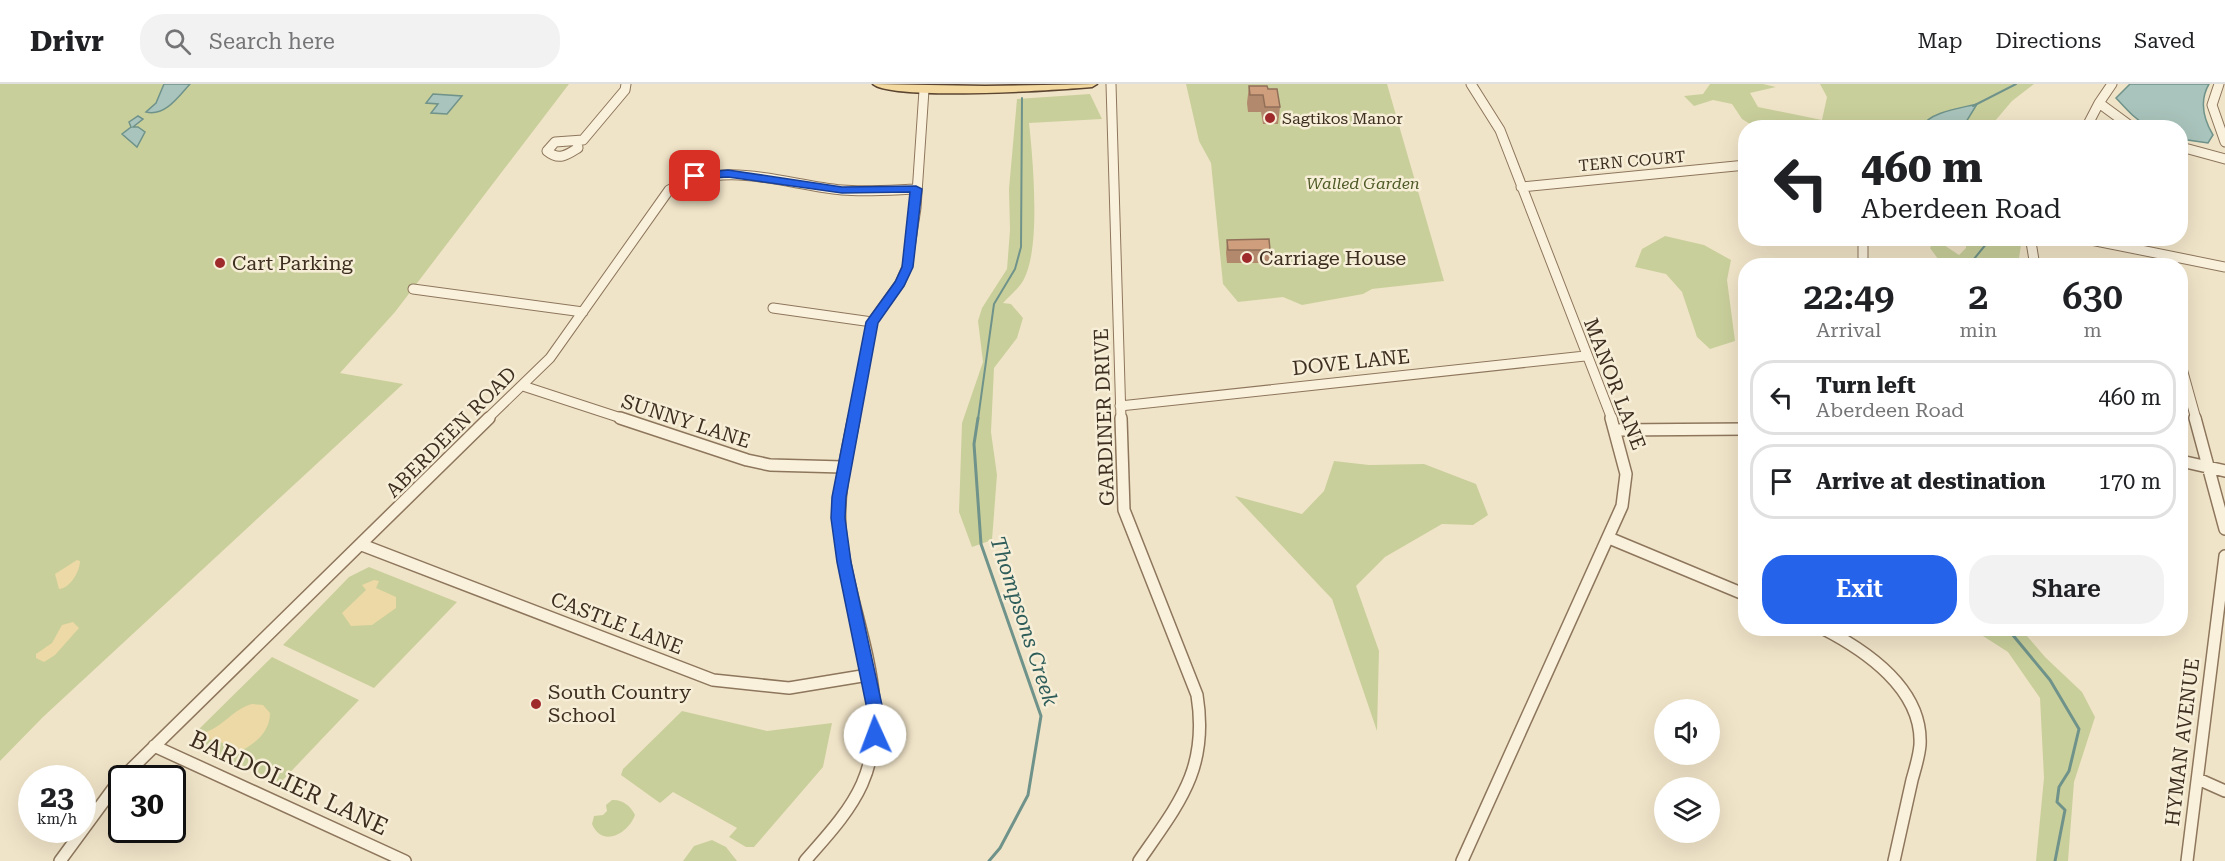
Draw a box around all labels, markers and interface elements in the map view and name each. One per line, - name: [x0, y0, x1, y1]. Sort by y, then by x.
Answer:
- search box: [140, 14, 560, 68]
- text: Drivr: [30, 25, 104, 58]
- icon: search: [161, 25, 194, 58]
- text: Search here: [209, 29, 335, 54]
- text: Map: [1918, 29, 1962, 53]
- text: Directions: [1995, 29, 2101, 53]
- text: Saved: [2134, 29, 2195, 53]
- place label: Sagtikos Manor: [1282, 109, 1403, 128]
- marker: Sagtikos Manor: [1263, 111, 1277, 125]
- text: 460 m: [1861, 143, 1983, 192]
- icon: left: [1762, 144, 1840, 222]
- street label: TERN COURT: [1578, 147, 1687, 175]
- pin: [669, 150, 720, 201]
- icon: arrive: [678, 159, 711, 192]
- park label: Walled Garden: [1306, 174, 1420, 193]
- text: Aberdeen Road: [1861, 193, 2061, 225]
- place label: Carriage House: [1259, 246, 1406, 270]
- place label: Cart Parking: [232, 251, 354, 275]
- marker: Carriage House: [1240, 251, 1254, 265]
- marker: Cart Parking: [213, 256, 227, 270]
- text: 22:49: [1803, 276, 1894, 318]
- text: 2: [1968, 276, 1988, 318]
- text: 630: [2062, 276, 2123, 318]
- street label: MANOR LANE: [1579, 315, 1651, 453]
- text: Arrival: [1816, 318, 1881, 342]
- text: min: [1960, 318, 1997, 342]
- text: m: [2083, 318, 2102, 342]
- street label: GARDINER DRIVE: [1089, 328, 1119, 506]
- street label: DOVE LANE: [1291, 344, 1411, 380]
- street label: ABERDEEN ROAD: [381, 362, 521, 502]
- text: Turn left: [1816, 373, 1916, 398]
- icon: left: [1765, 381, 1798, 414]
- text: 460 m: [2098, 385, 2161, 410]
- street label: SUNNY LANE: [618, 389, 754, 453]
- text: Aberdeen Road: [1816, 398, 1964, 422]
- icon: arrive: [1765, 465, 1798, 498]
- text: Arrive at destination: [1816, 469, 2045, 494]
- text: 170 m: [2098, 469, 2161, 494]
- water label: Thompsons Creek: [985, 533, 1063, 709]
- button: Exit: [1762, 555, 1957, 624]
- button: Share: [1969, 555, 2164, 624]
- street label: CASTLE LANE: [547, 587, 687, 659]
- street label: HYMAN AVENUE: [2160, 657, 2204, 827]
- place label: South Country School: [548, 680, 691, 727]
- marker: South Country School: [529, 697, 543, 711]
- map controls: [1654, 699, 1720, 843]
- button: sound: [1654, 699, 1720, 765]
- position arrow: [843, 703, 907, 767]
- street label: BARDOLIER LANE: [186, 725, 392, 841]
- speed limit sign: 30: [108, 765, 186, 843]
- button: layers: [1654, 777, 1720, 843]
- text: 23: [40, 779, 74, 814]
- text: km/h: [37, 810, 77, 828]

